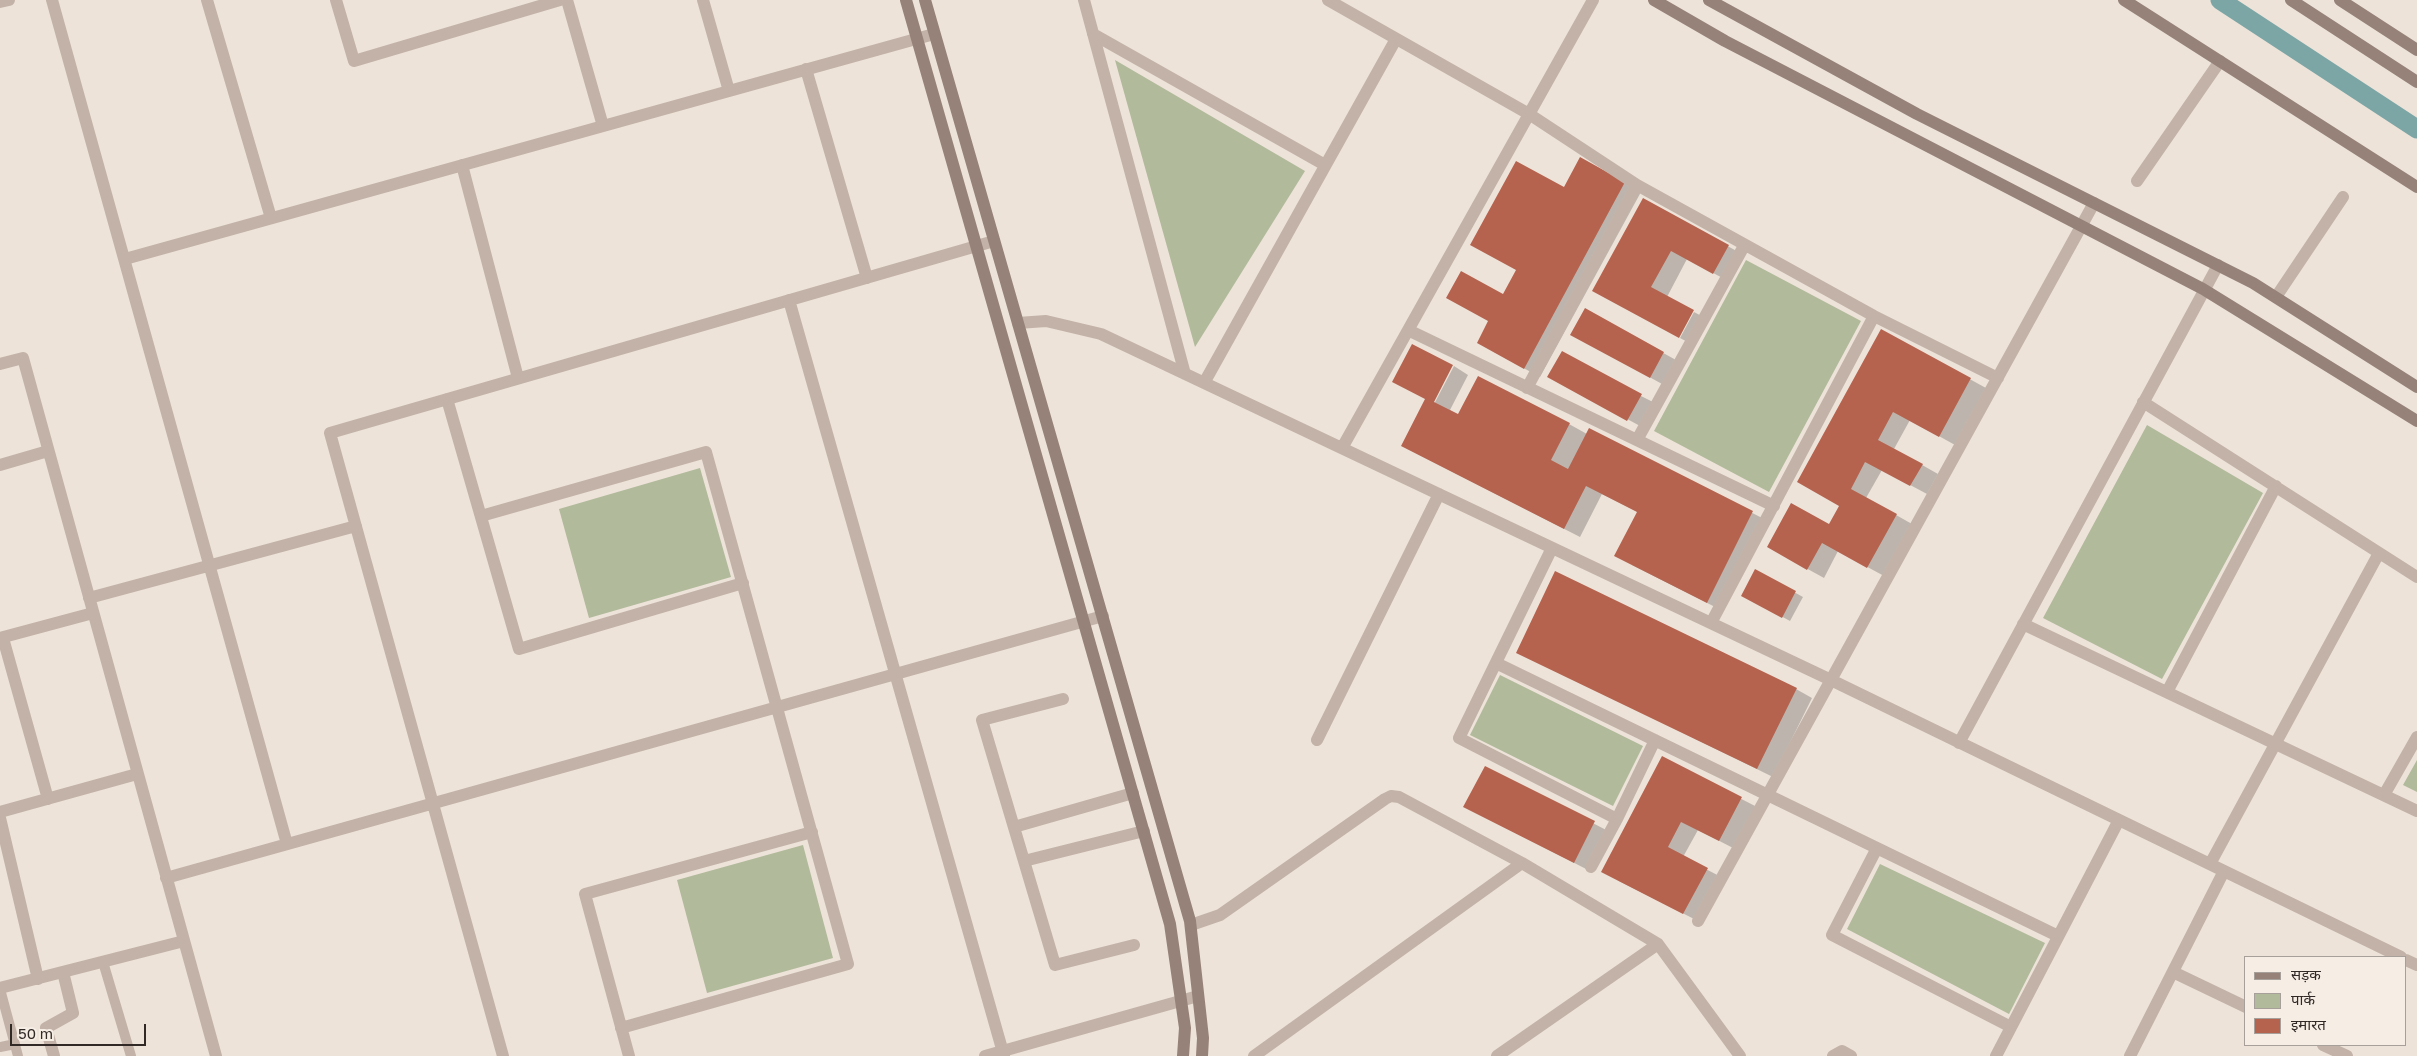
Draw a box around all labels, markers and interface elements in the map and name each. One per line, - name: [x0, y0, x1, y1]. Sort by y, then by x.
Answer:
- legend: [2244, 956, 2407, 1046]
- text: सड़क: [2291, 965, 2321, 983]
- text: पार्क: [2291, 990, 2315, 1008]
- scale bar: [12, 1014, 149, 1046]
- text: इमारत: [2291, 1015, 2326, 1033]
- text: 50 m: [18, 1024, 53, 1042]

